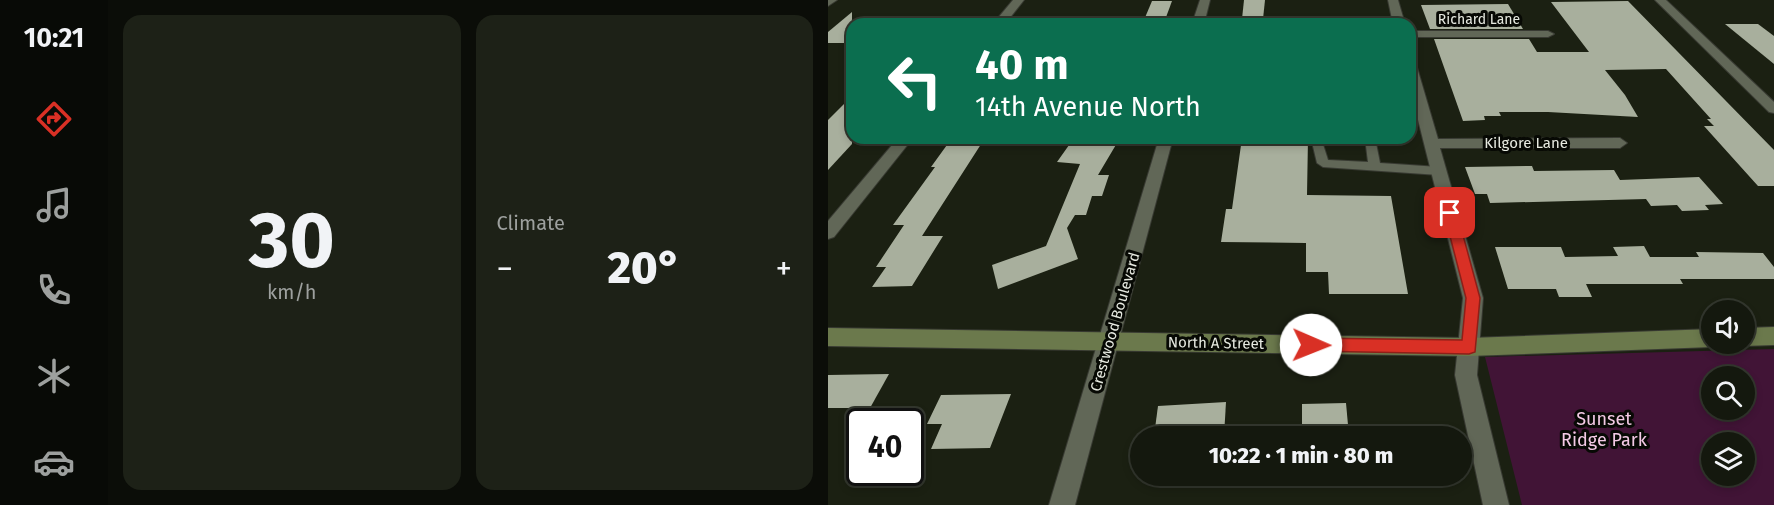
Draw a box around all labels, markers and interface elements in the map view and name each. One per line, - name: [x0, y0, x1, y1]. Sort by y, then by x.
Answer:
- street label: Richard Lane: [1438, 11, 1520, 28]
- text: 10:21: [24, 22, 84, 54]
- text: 40 m: [975, 40, 1069, 90]
- icon: left: [876, 42, 954, 120]
- text: 14th Avenue North: [975, 91, 1201, 123]
- icon: directions: [33, 98, 75, 140]
- street label: Kilgore Lane: [1484, 134, 1568, 152]
- icon: music: [33, 184, 75, 226]
- pin: [1424, 187, 1475, 238]
- text: 30: [249, 194, 335, 288]
- icon: arrive: [1433, 196, 1466, 229]
- text: Climate: [497, 211, 565, 235]
- text: 20°: [607, 241, 681, 295]
- text: −: [497, 249, 513, 289]
- text: +: [776, 249, 792, 289]
- street label: Crestwood Boulevard: [1087, 250, 1143, 394]
- icon: phone: [33, 269, 75, 311]
- text: km/h: [267, 280, 317, 304]
- map controls: [1701, 300, 1755, 486]
- button: sound: [1701, 300, 1755, 354]
- position arrow: [1279, 313, 1343, 377]
- street label: North A Street: [1168, 333, 1265, 353]
- icon: climate: [33, 355, 75, 397]
- button: search: [1701, 366, 1755, 420]
- speed limit sign: 40: [846, 408, 924, 486]
- park label: Sunset Ridge Park: [1561, 408, 1648, 451]
- button: layers: [1701, 432, 1755, 486]
- icon: car: [33, 441, 75, 483]
- text: 10:22 · 1 min · 80 m: [1209, 442, 1393, 469]

